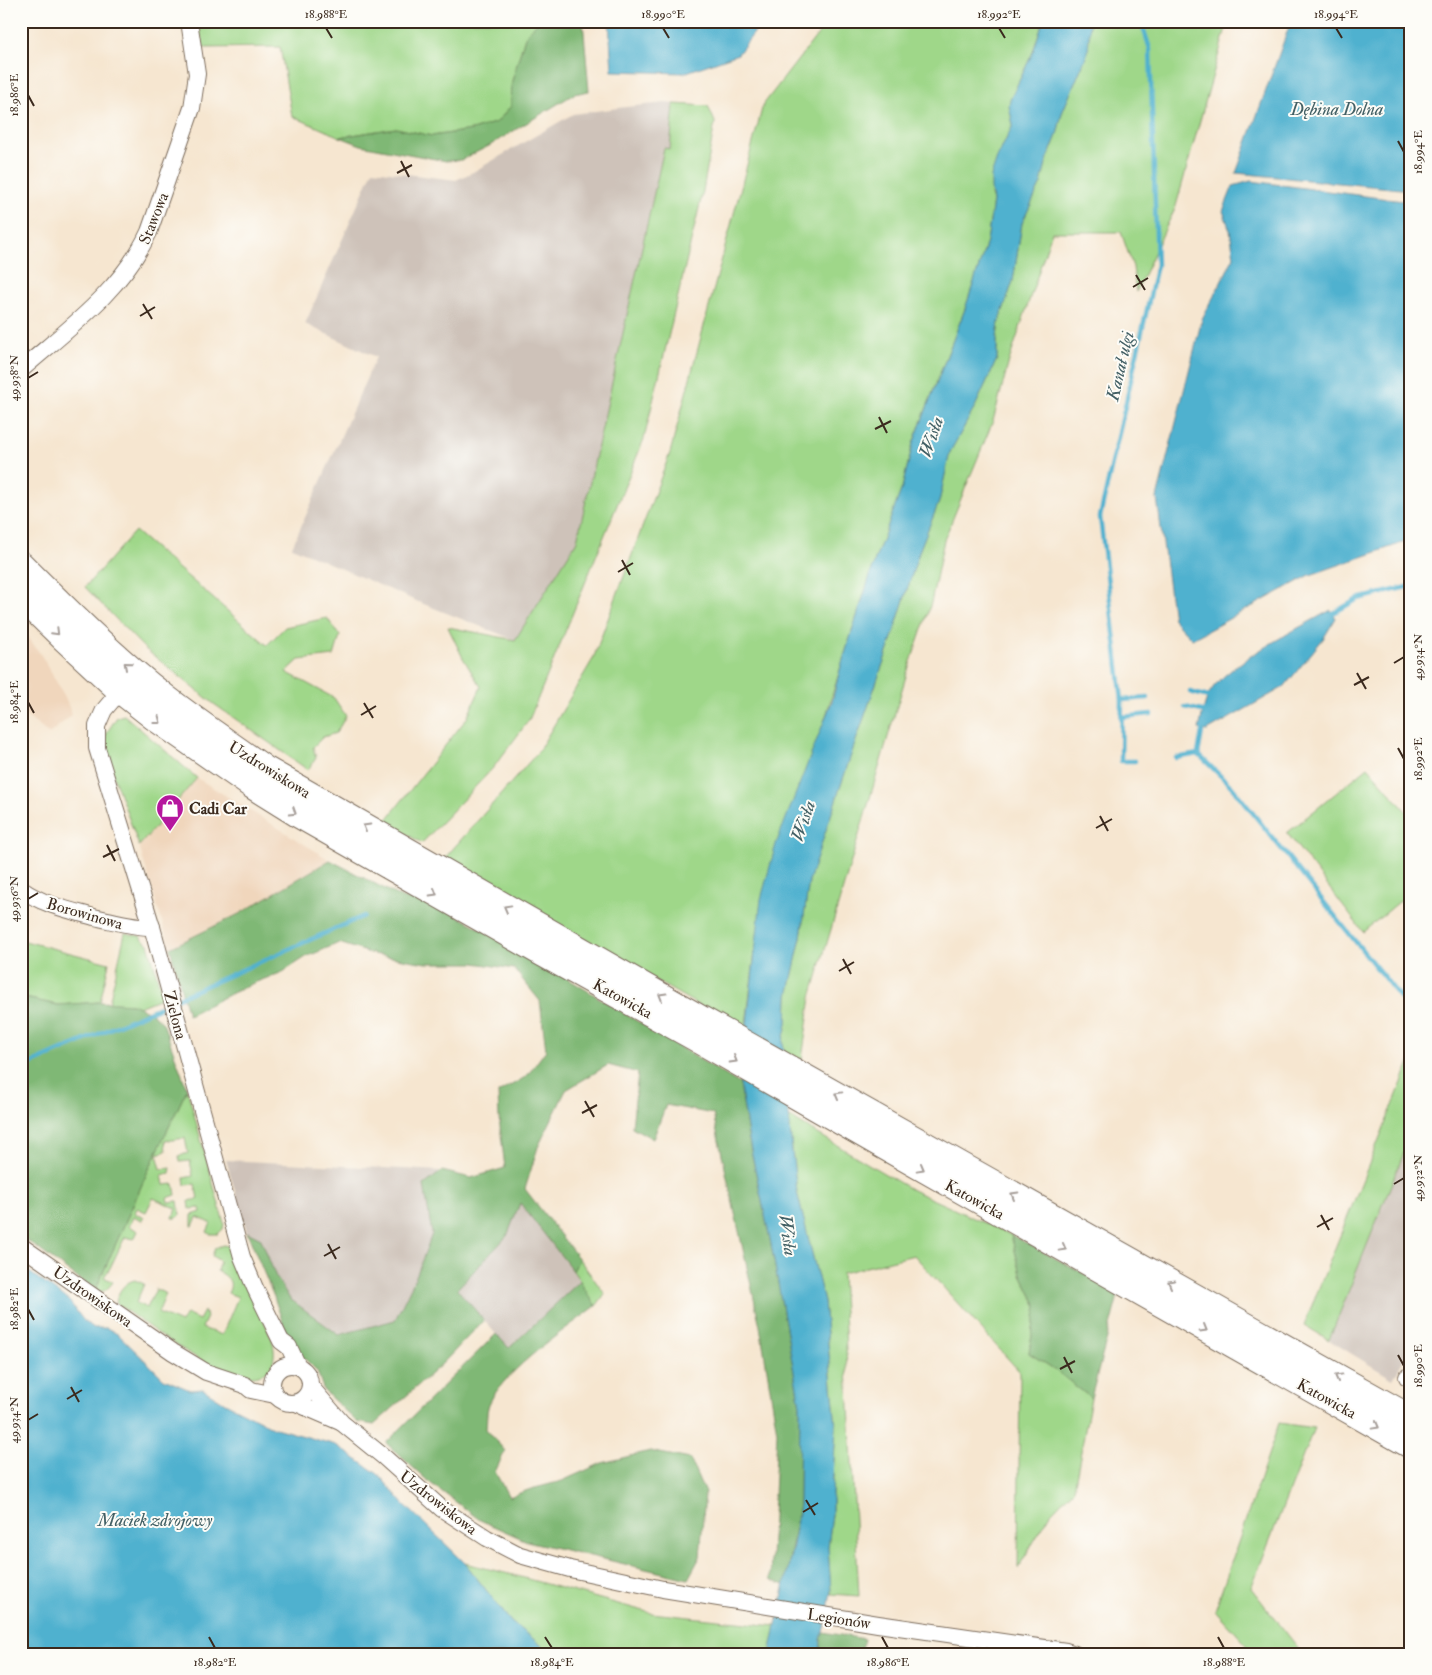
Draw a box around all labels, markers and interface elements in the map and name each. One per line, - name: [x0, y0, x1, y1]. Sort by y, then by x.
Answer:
- text: 18.988°E: [305, 7, 348, 22]
- text: 18.990°E: [641, 7, 685, 22]
- text: 18.992°E: [977, 7, 1021, 22]
- text: 18.994°E: [1314, 7, 1358, 22]
- text: 18.986°E: [7, 73, 22, 116]
- water label: Dębina Dolna: [1290, 98, 1383, 121]
- text: 18.994°E: [1411, 130, 1426, 174]
- street label: Stawowa: [134, 189, 174, 247]
- water label: Kanał ulgi: [1101, 329, 1140, 404]
- text: 49.938°N: [7, 355, 22, 401]
- water label: Wisła: [914, 414, 949, 461]
- one-way arrow: [50, 626, 59, 635]
- text: 49.934°N: [1411, 633, 1426, 681]
- one-way arrow: [124, 662, 133, 671]
- text: 18.984°E: [7, 680, 22, 724]
- one-way arrow: [152, 715, 162, 724]
- street label: Uzdrowiskowa: [225, 737, 315, 803]
- text: 18.992°E: [1411, 737, 1426, 781]
- shop icon: Cadi Car: [155, 793, 185, 832]
- water label: Wisła: [786, 798, 821, 845]
- place label: Cadi Car: [189, 799, 248, 819]
- one-way arrow: [287, 805, 296, 815]
- one-way arrow: [362, 824, 371, 834]
- text: 49.936°N: [7, 875, 22, 922]
- one-way arrow: [428, 886, 437, 896]
- street label: Borowinowa: [44, 894, 125, 934]
- one-way arrow: [503, 904, 512, 914]
- street label: Katowicka: [589, 974, 656, 1024]
- street label: Zielona: [159, 989, 191, 1042]
- one-way arrow: [658, 992, 667, 1002]
- one-way arrow: [728, 1054, 737, 1064]
- one-way arrow: [834, 1092, 843, 1102]
- text: 49.932°N: [1411, 1154, 1426, 1201]
- one-way arrow: [916, 1162, 925, 1172]
- street label: Katowicka: [941, 1175, 1008, 1225]
- one-way arrow: [1011, 1191, 1020, 1201]
- water label: Wisła: [773, 1213, 802, 1257]
- one-way arrow: [1057, 1242, 1066, 1252]
- street label: Uzdrowiskowa: [49, 1262, 137, 1332]
- one-way arrow: [1167, 1280, 1176, 1290]
- text: 18.982°E: [7, 1287, 22, 1330]
- one-way arrow: [1198, 1322, 1207, 1332]
- text: 18.990°E: [1411, 1344, 1426, 1388]
- one-way arrow: [1334, 1373, 1343, 1383]
- street label: Katowicka: [1293, 1374, 1360, 1424]
- text: 49.934°N: [7, 1396, 22, 1444]
- one-way arrow: [1370, 1420, 1379, 1430]
- street label: Uzdrowiskowa: [396, 1466, 482, 1540]
- water label: Maciek zdrojowy: [97, 1509, 213, 1532]
- street label: Legionów: [806, 1604, 873, 1634]
- text: 18.982°E: [194, 1655, 237, 1670]
- text: 18.984°E: [530, 1655, 574, 1670]
- text: 18.986°E: [867, 1655, 910, 1670]
- text: 18.988°E: [1203, 1655, 1246, 1670]

